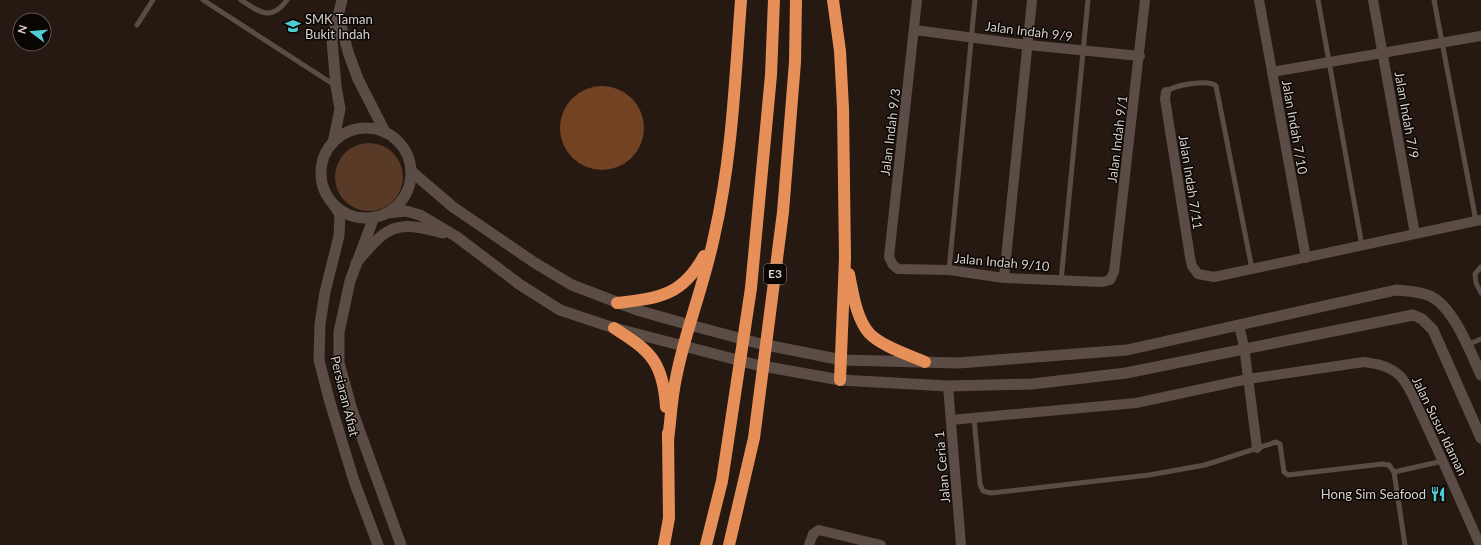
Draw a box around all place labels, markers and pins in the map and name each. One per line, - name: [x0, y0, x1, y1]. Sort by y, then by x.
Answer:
- place label: SMK Taman Bukit Indah: [305, 11, 373, 42]
- school or university icon: SMK Taman Bukit Indah: [284, 17, 302, 35]
- restaurant icon: Hong Sim Seafood: [1429, 485, 1447, 503]
- place label: Hong Sim Seafood: [1321, 486, 1426, 502]

